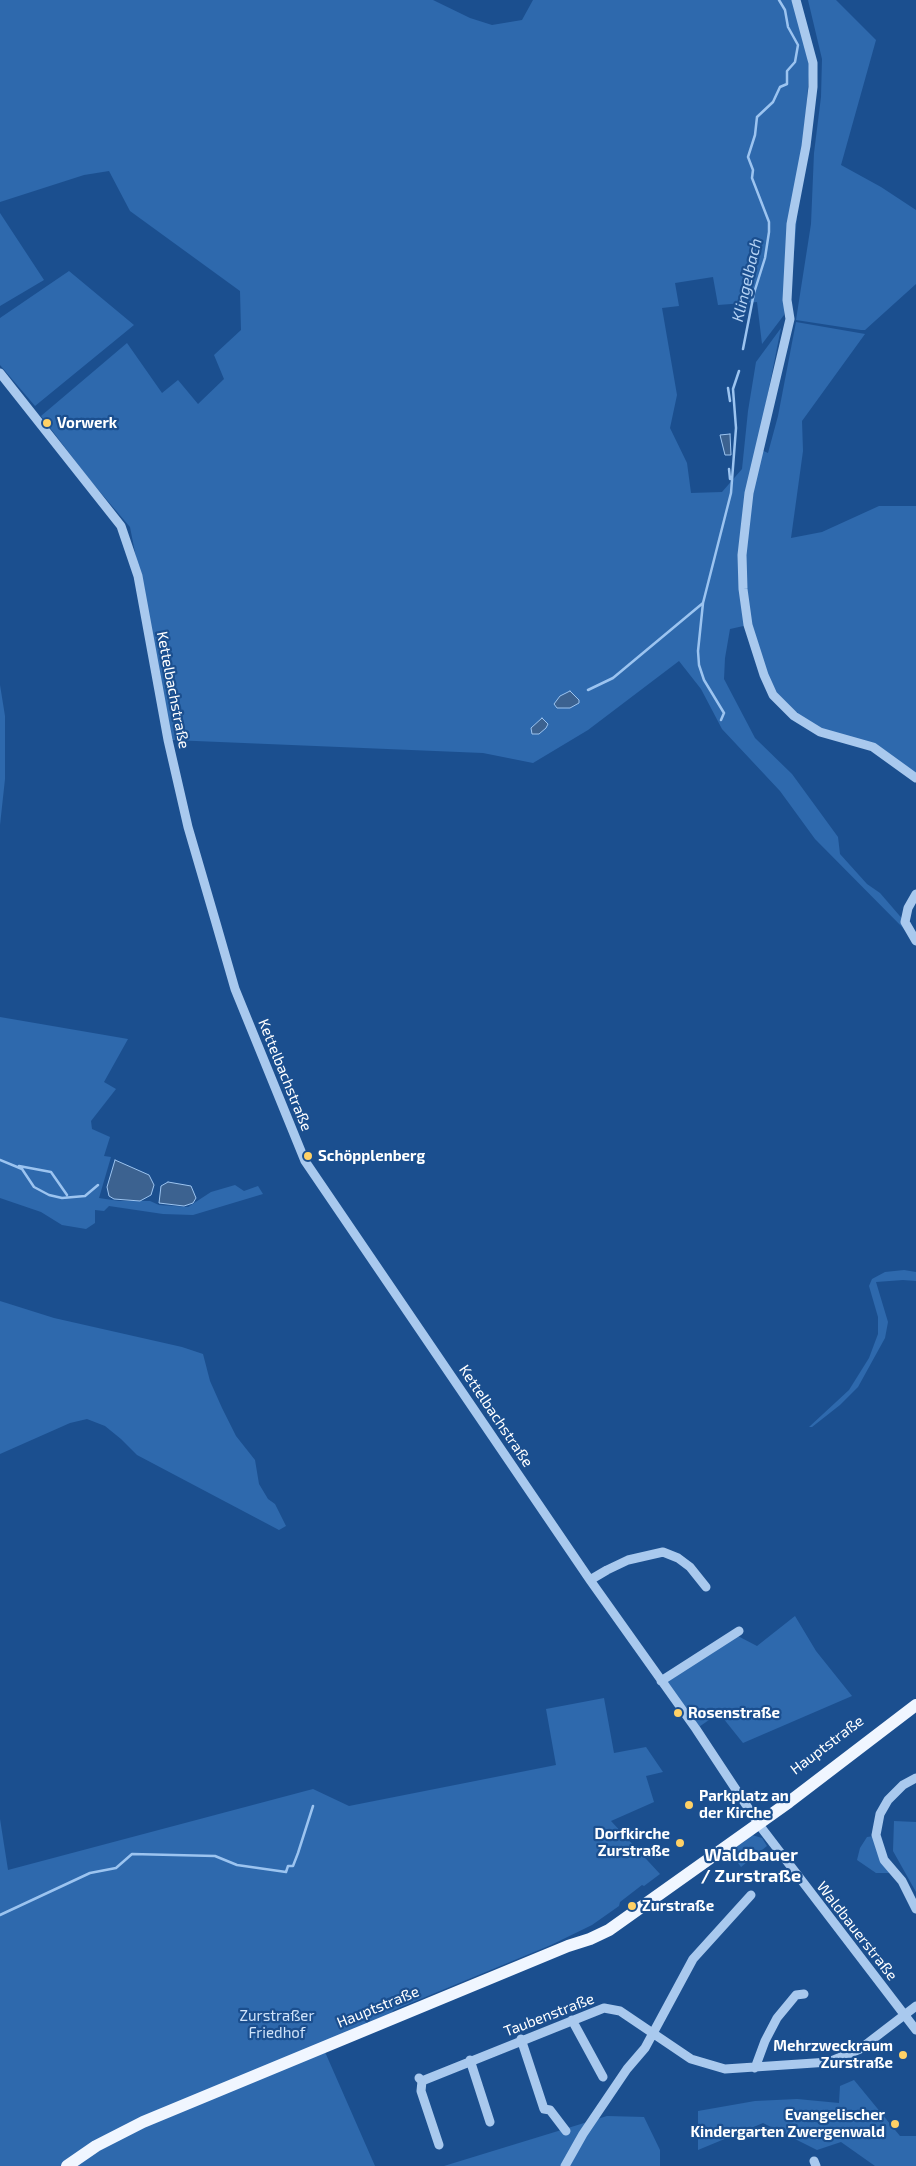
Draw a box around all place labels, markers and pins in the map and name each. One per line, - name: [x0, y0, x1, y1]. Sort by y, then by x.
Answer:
- place label: Vorwerk: [57, 414, 117, 432]
- marker: Vorwerk: [41, 417, 53, 429]
- place label: Schöpplenberg: [318, 1147, 425, 1165]
- marker: Schöpplenberg: [302, 1150, 314, 1162]
- place label: Rosenstraße: [688, 1704, 780, 1722]
- marker: Rosenstraße: [672, 1707, 684, 1719]
- place label: Parkplatz an der Kirche: [699, 1787, 789, 1822]
- marker: Parkplatz an der Kirche: [683, 1799, 695, 1811]
- place label: Dorfkirche Zurstraße: [595, 1825, 670, 1860]
- marker: Dorfkirche Zurstraße: [674, 1837, 686, 1849]
- place label: Zurstraße: [642, 1897, 714, 1915]
- marker: Zurstraße: [626, 1900, 638, 1912]
- place label: Mehrzweckraum Zurstraße: [773, 2037, 893, 2072]
- marker: Mehrzweckraum Zurstraße: [897, 2049, 909, 2061]
- place label: Evangelischer Kindergarten Zwergenwald: [691, 2106, 885, 2141]
- marker: Evangelischer Kindergarten Zwergenwald: [889, 2118, 901, 2130]

